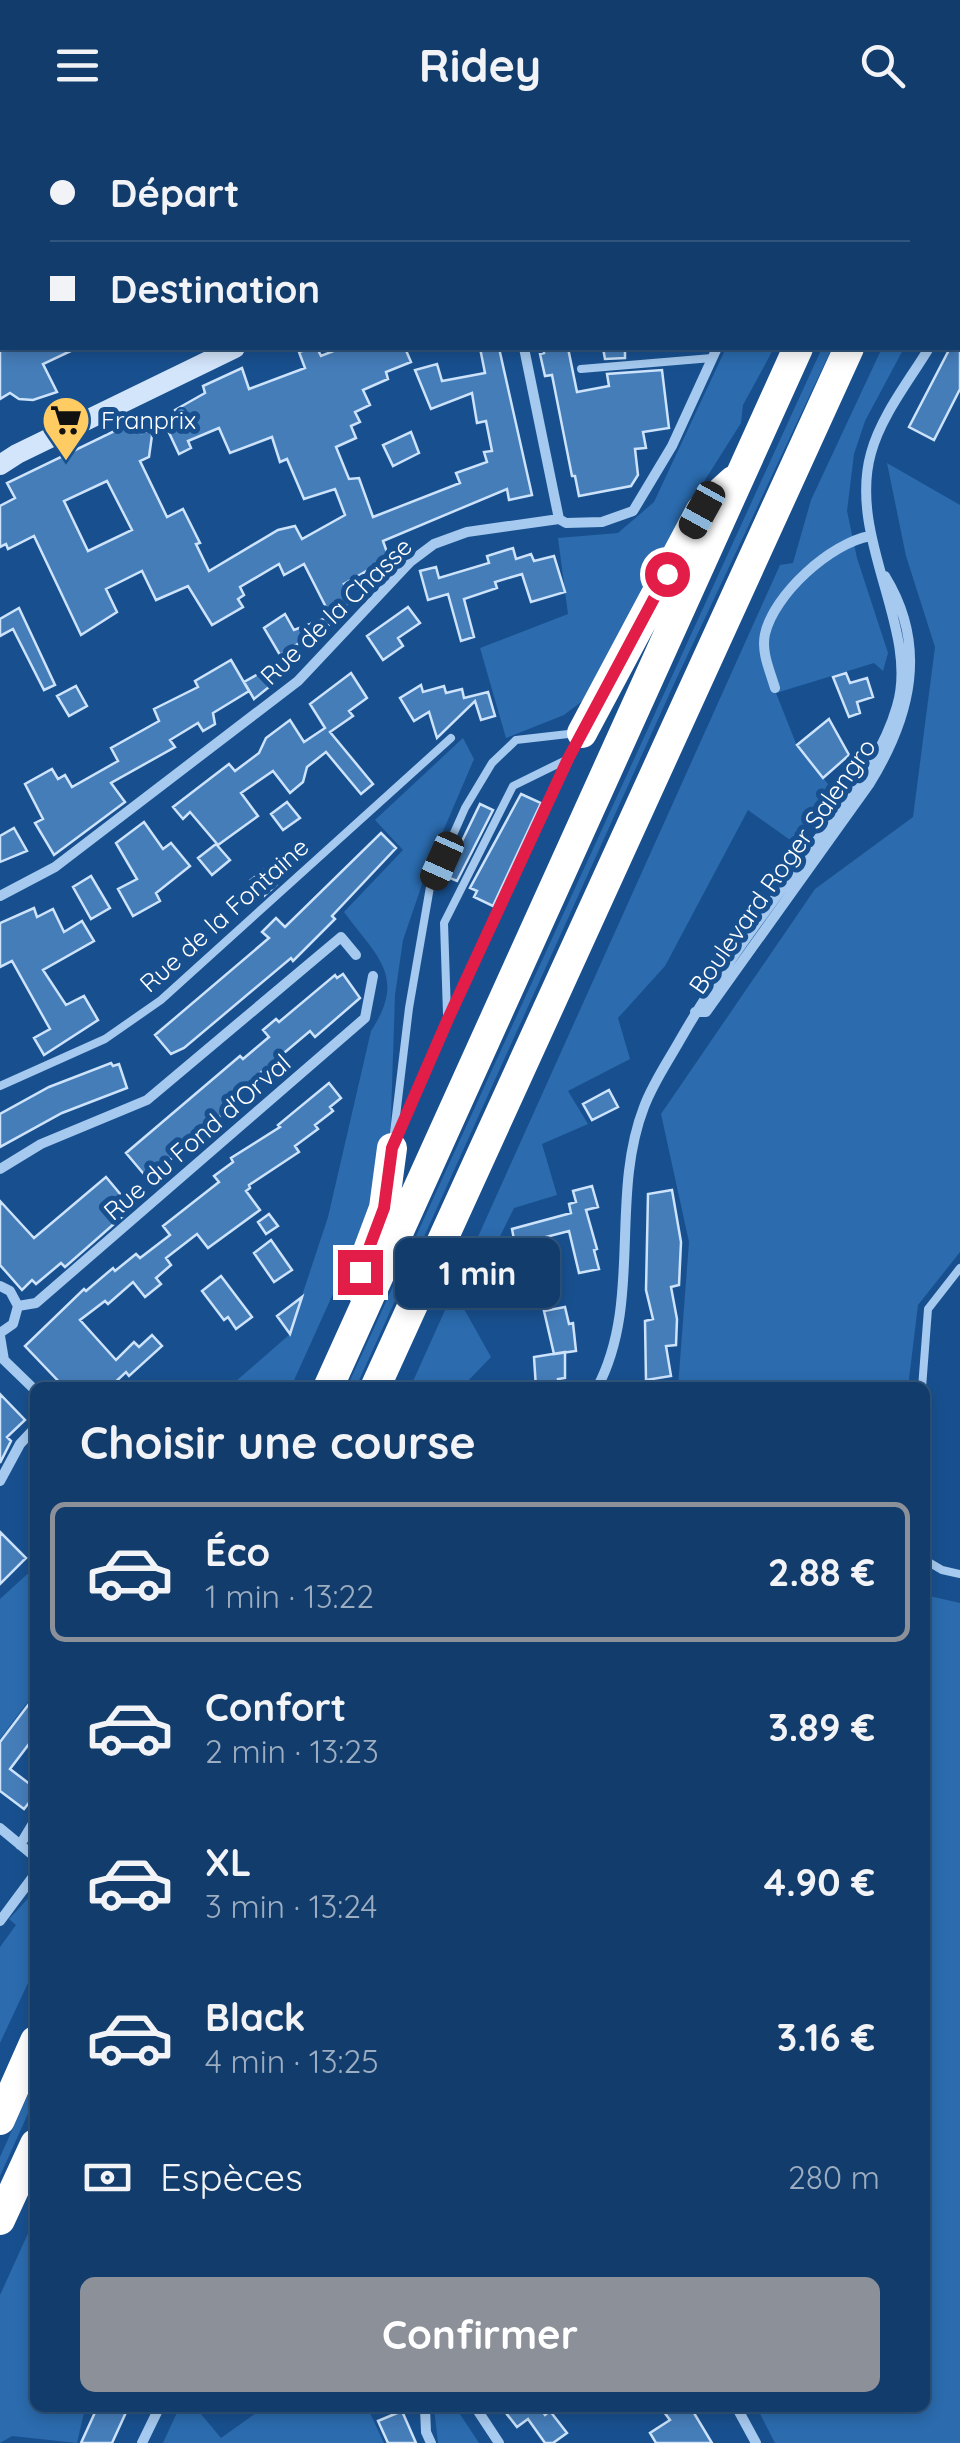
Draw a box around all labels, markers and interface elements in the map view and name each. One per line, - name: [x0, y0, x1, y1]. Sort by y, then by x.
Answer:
- text: Ridey: [419, 37, 541, 93]
- icon: menu: [50, 38, 105, 93]
- icon: search: [855, 38, 910, 93]
- text: Départ: [110, 169, 240, 217]
- text: Destination: [110, 265, 320, 313]
- supermarket icon: Franprix: [40, 394, 92, 462]
- place label: Franprix: [101, 404, 196, 435]
- car: [674, 476, 730, 544]
- street label: Rue de la Chasse: [253, 530, 418, 691]
- route start: [645, 552, 690, 597]
- street label: Boulevard Roger Salengro: [681, 732, 882, 999]
- car: [416, 827, 468, 895]
- street label: Rue de la Fontaine: [133, 831, 314, 999]
- street label: Rue du Fond d'Orval: [97, 1047, 297, 1226]
- callout: 1 min: [395, 1237, 560, 1307]
- route end: [338, 1250, 383, 1295]
- text: 1 min: [439, 1253, 516, 1293]
- text: Choisir une course: [80, 1414, 476, 1470]
- icon: car: [85, 1527, 175, 1617]
- text: Éco: [205, 1528, 270, 1576]
- text: 2.88 €: [768, 1548, 875, 1596]
- text: 1 min · 13:22: [205, 1576, 374, 1616]
- icon: car: [85, 1682, 175, 1772]
- text: Confort: [205, 1683, 346, 1731]
- text: 3.89 €: [768, 1703, 875, 1751]
- text: 2 min · 13:23: [205, 1731, 379, 1771]
- icon: car: [85, 1837, 175, 1927]
- text: XL: [205, 1838, 251, 1886]
- text: 4.90 €: [764, 1858, 875, 1906]
- text: 3 min · 13:24: [205, 1886, 377, 1926]
- icon: car: [85, 1992, 175, 2082]
- text: Black: [205, 1993, 305, 2041]
- text: 3.16 €: [777, 2013, 875, 2061]
- text: 4 min · 13:25: [205, 2041, 379, 2081]
- icon: cash: [80, 2150, 135, 2205]
- text: Espèces: [160, 2153, 303, 2201]
- text: 280 m: [788, 2157, 880, 2197]
- button: Confirmer: [80, 2277, 880, 2392]

